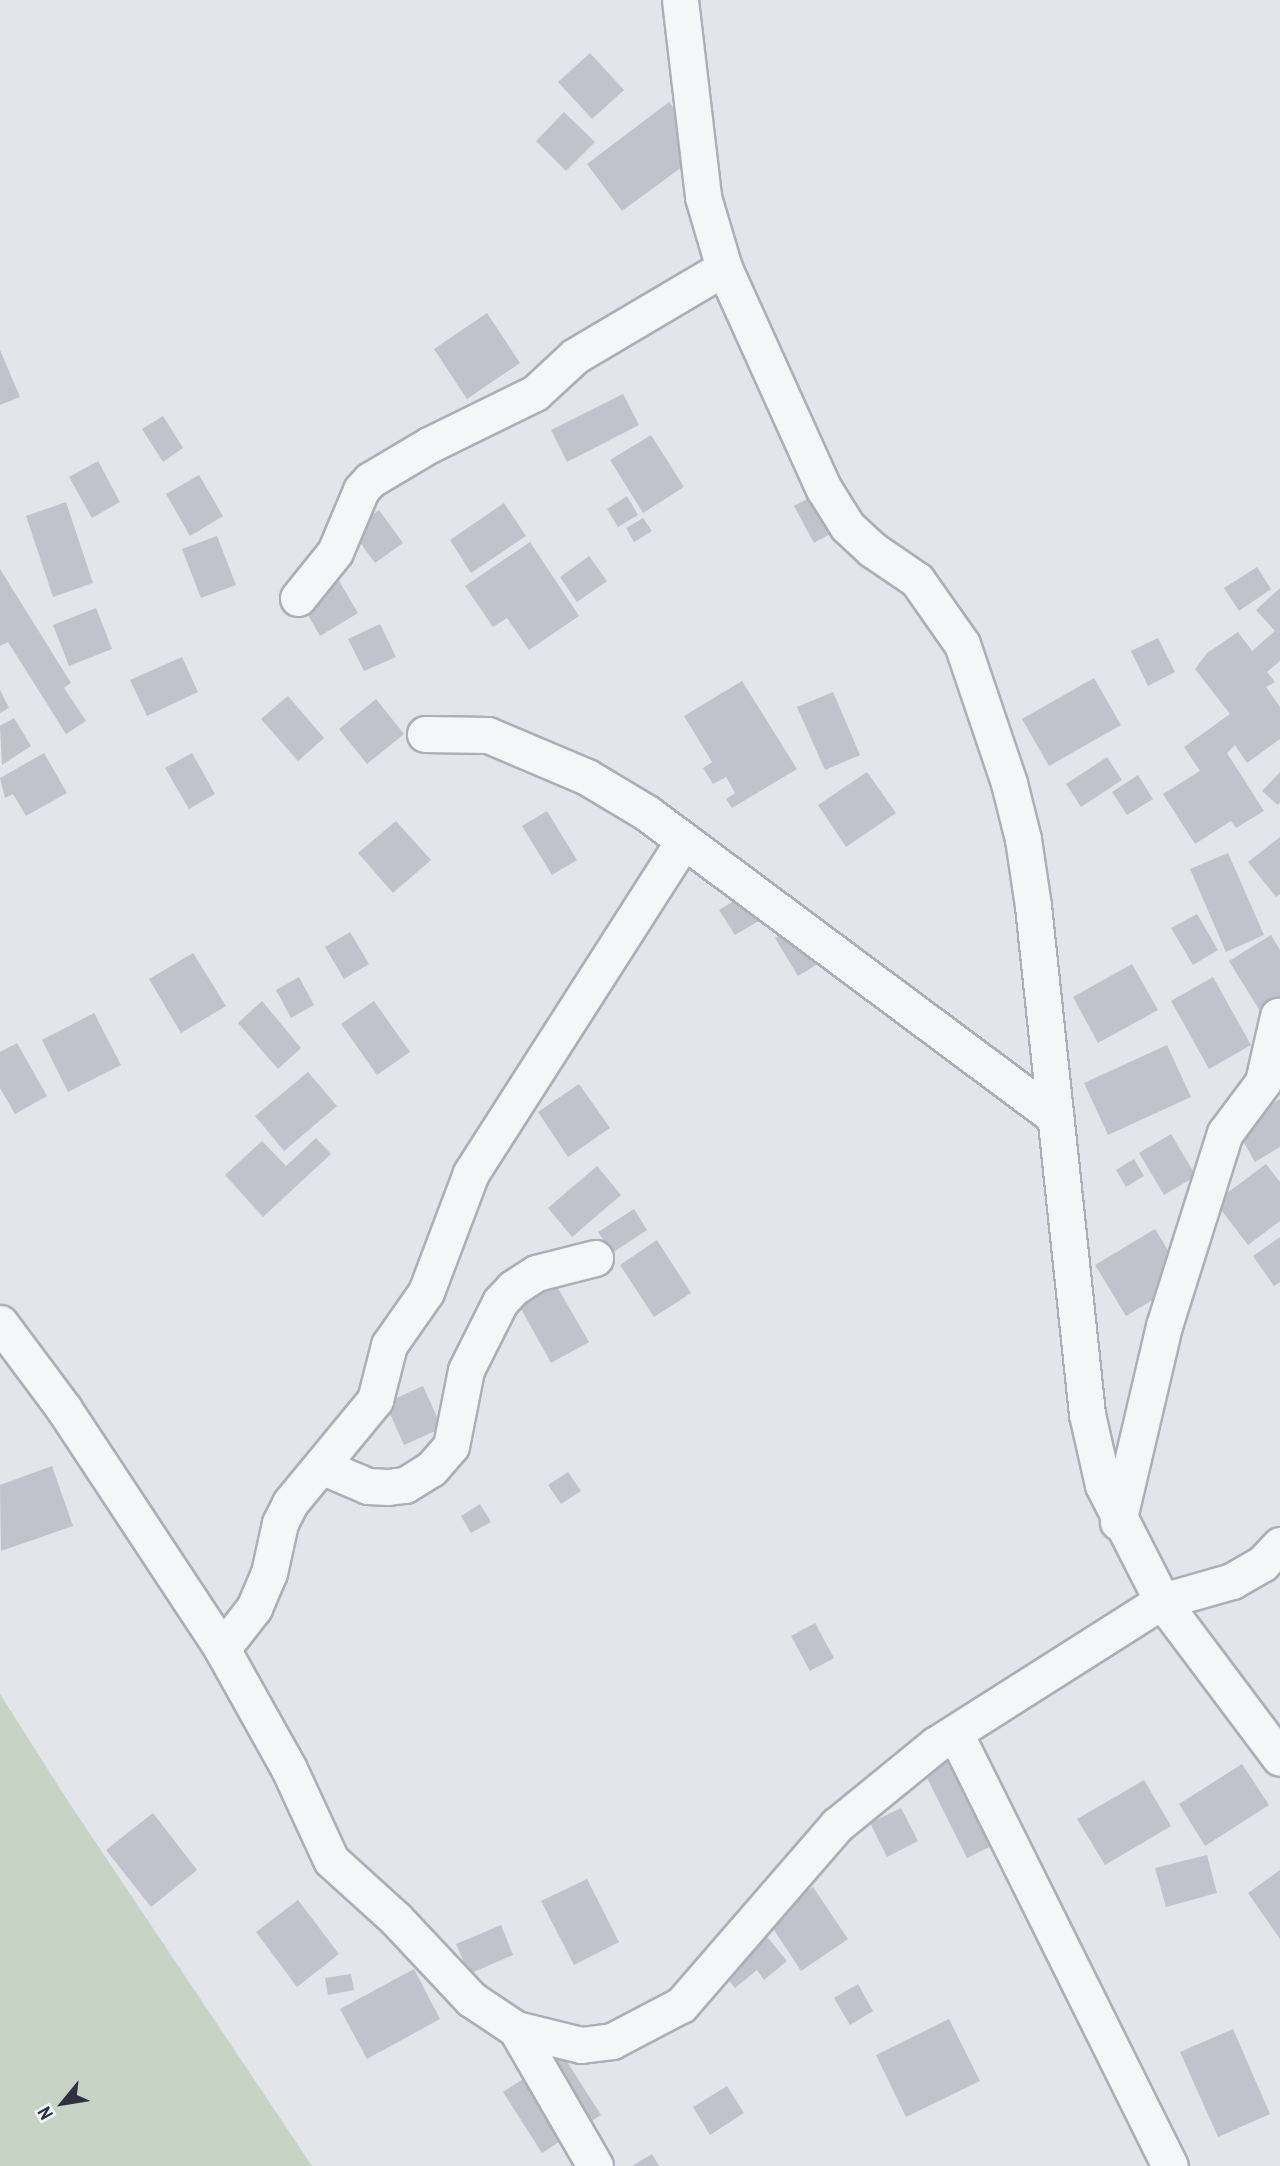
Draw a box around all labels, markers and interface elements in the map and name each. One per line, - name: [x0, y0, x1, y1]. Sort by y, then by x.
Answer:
- north arrow: [28, 2068, 98, 2138]
- text: N: [31, 2102, 59, 2125]

